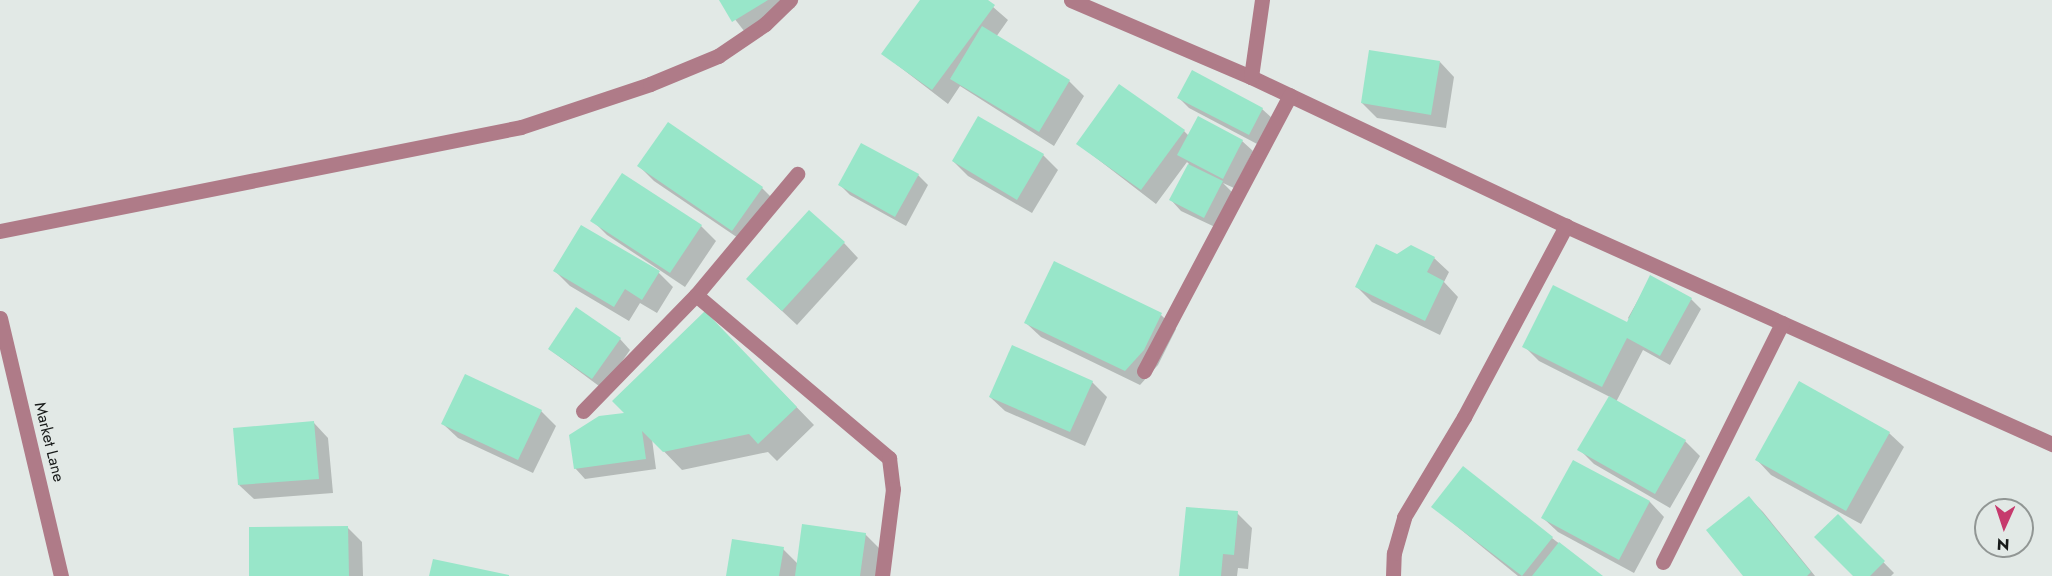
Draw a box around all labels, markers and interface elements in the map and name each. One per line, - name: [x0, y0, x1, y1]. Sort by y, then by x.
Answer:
- street label: Market Lane: [30, 400, 68, 484]
- north arrow: [1974, 498, 2034, 558]
- text: N: [1996, 533, 2010, 556]

